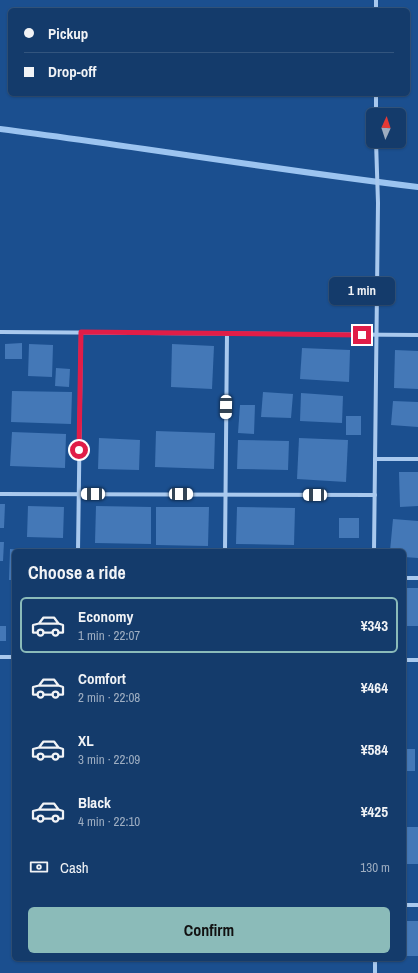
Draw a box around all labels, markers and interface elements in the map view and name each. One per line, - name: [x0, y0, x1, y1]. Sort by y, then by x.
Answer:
- text: Pickup: [48, 23, 88, 44]
- text: Drop-off: [48, 61, 97, 82]
- north arrow: [366, 108, 406, 148]
- map controls: [366, 108, 406, 148]
- callout: 1 min: [329, 277, 395, 305]
- text: 1 min: [348, 282, 376, 299]
- route end: [353, 326, 371, 344]
- car: [220, 395, 232, 419]
- route start: [70, 441, 88, 459]
- car: [81, 488, 105, 500]
- car: [169, 488, 193, 500]
- car: [303, 489, 327, 501]
- text: Choose a ride: [28, 560, 126, 585]
- text: Economy: [78, 606, 133, 627]
- icon: car: [30, 607, 66, 643]
- text: ¥343: [361, 615, 388, 636]
- text: 1 min · 22:07: [78, 627, 140, 644]
- text: Comfort: [78, 668, 126, 689]
- icon: car: [30, 669, 66, 705]
- text: ¥464: [361, 677, 388, 698]
- text: 2 min · 22:08: [78, 689, 140, 706]
- text: XL: [78, 730, 94, 751]
- icon: car: [30, 731, 66, 767]
- text: ¥584: [361, 739, 388, 760]
- text: 3 min · 22:09: [78, 751, 140, 768]
- text: Black: [78, 792, 111, 813]
- icon: car: [30, 793, 66, 829]
- text: ¥425: [361, 801, 388, 822]
- text: 4 min · 22:10: [78, 813, 140, 830]
- icon: cash: [28, 856, 50, 878]
- text: Cash: [60, 857, 89, 878]
- text: 130 m: [360, 859, 390, 876]
- button: Confirm: [28, 907, 390, 953]

